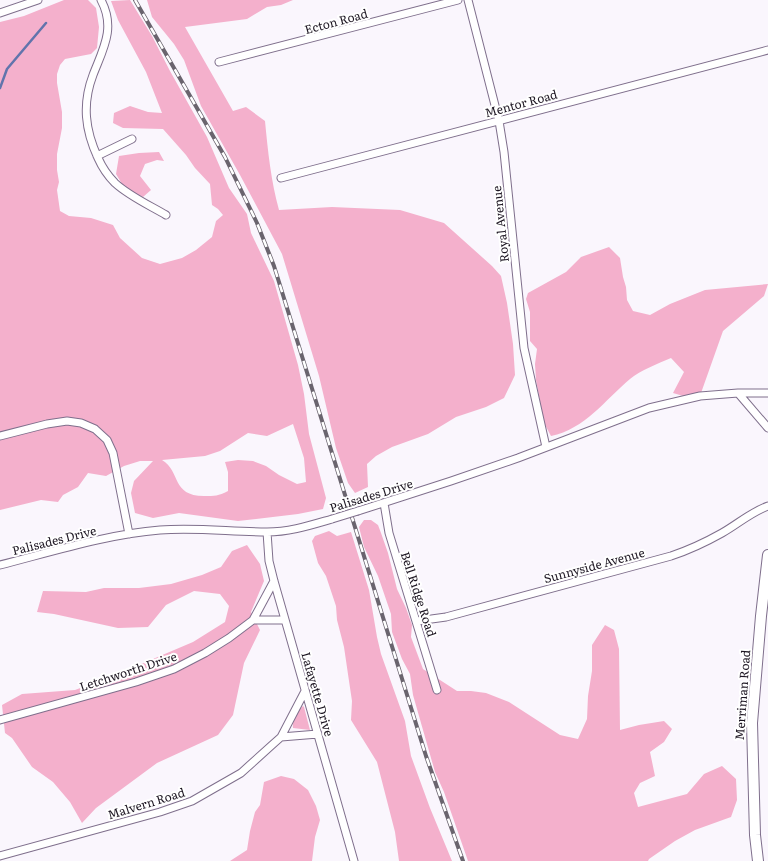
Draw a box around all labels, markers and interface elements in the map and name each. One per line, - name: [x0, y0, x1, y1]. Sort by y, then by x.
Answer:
- street label: Ecton Road: [302, 4, 370, 38]
- street label: Mentor Road: [483, 85, 560, 121]
- street label: Royal Avenue: [487, 185, 513, 263]
- street label: Palisades Drive: [327, 474, 415, 516]
- street label: Palisades Drive: [10, 521, 98, 559]
- street label: Sunnyside Avenue: [542, 543, 646, 587]
- street label: Bell Ridge Road: [397, 549, 441, 640]
- street label: Letchworth Drive: [77, 647, 179, 695]
- street label: Merriman Road: [730, 648, 754, 741]
- street label: Lafayette Drive: [297, 650, 339, 738]
- street label: Malvern Road: [105, 783, 187, 823]

